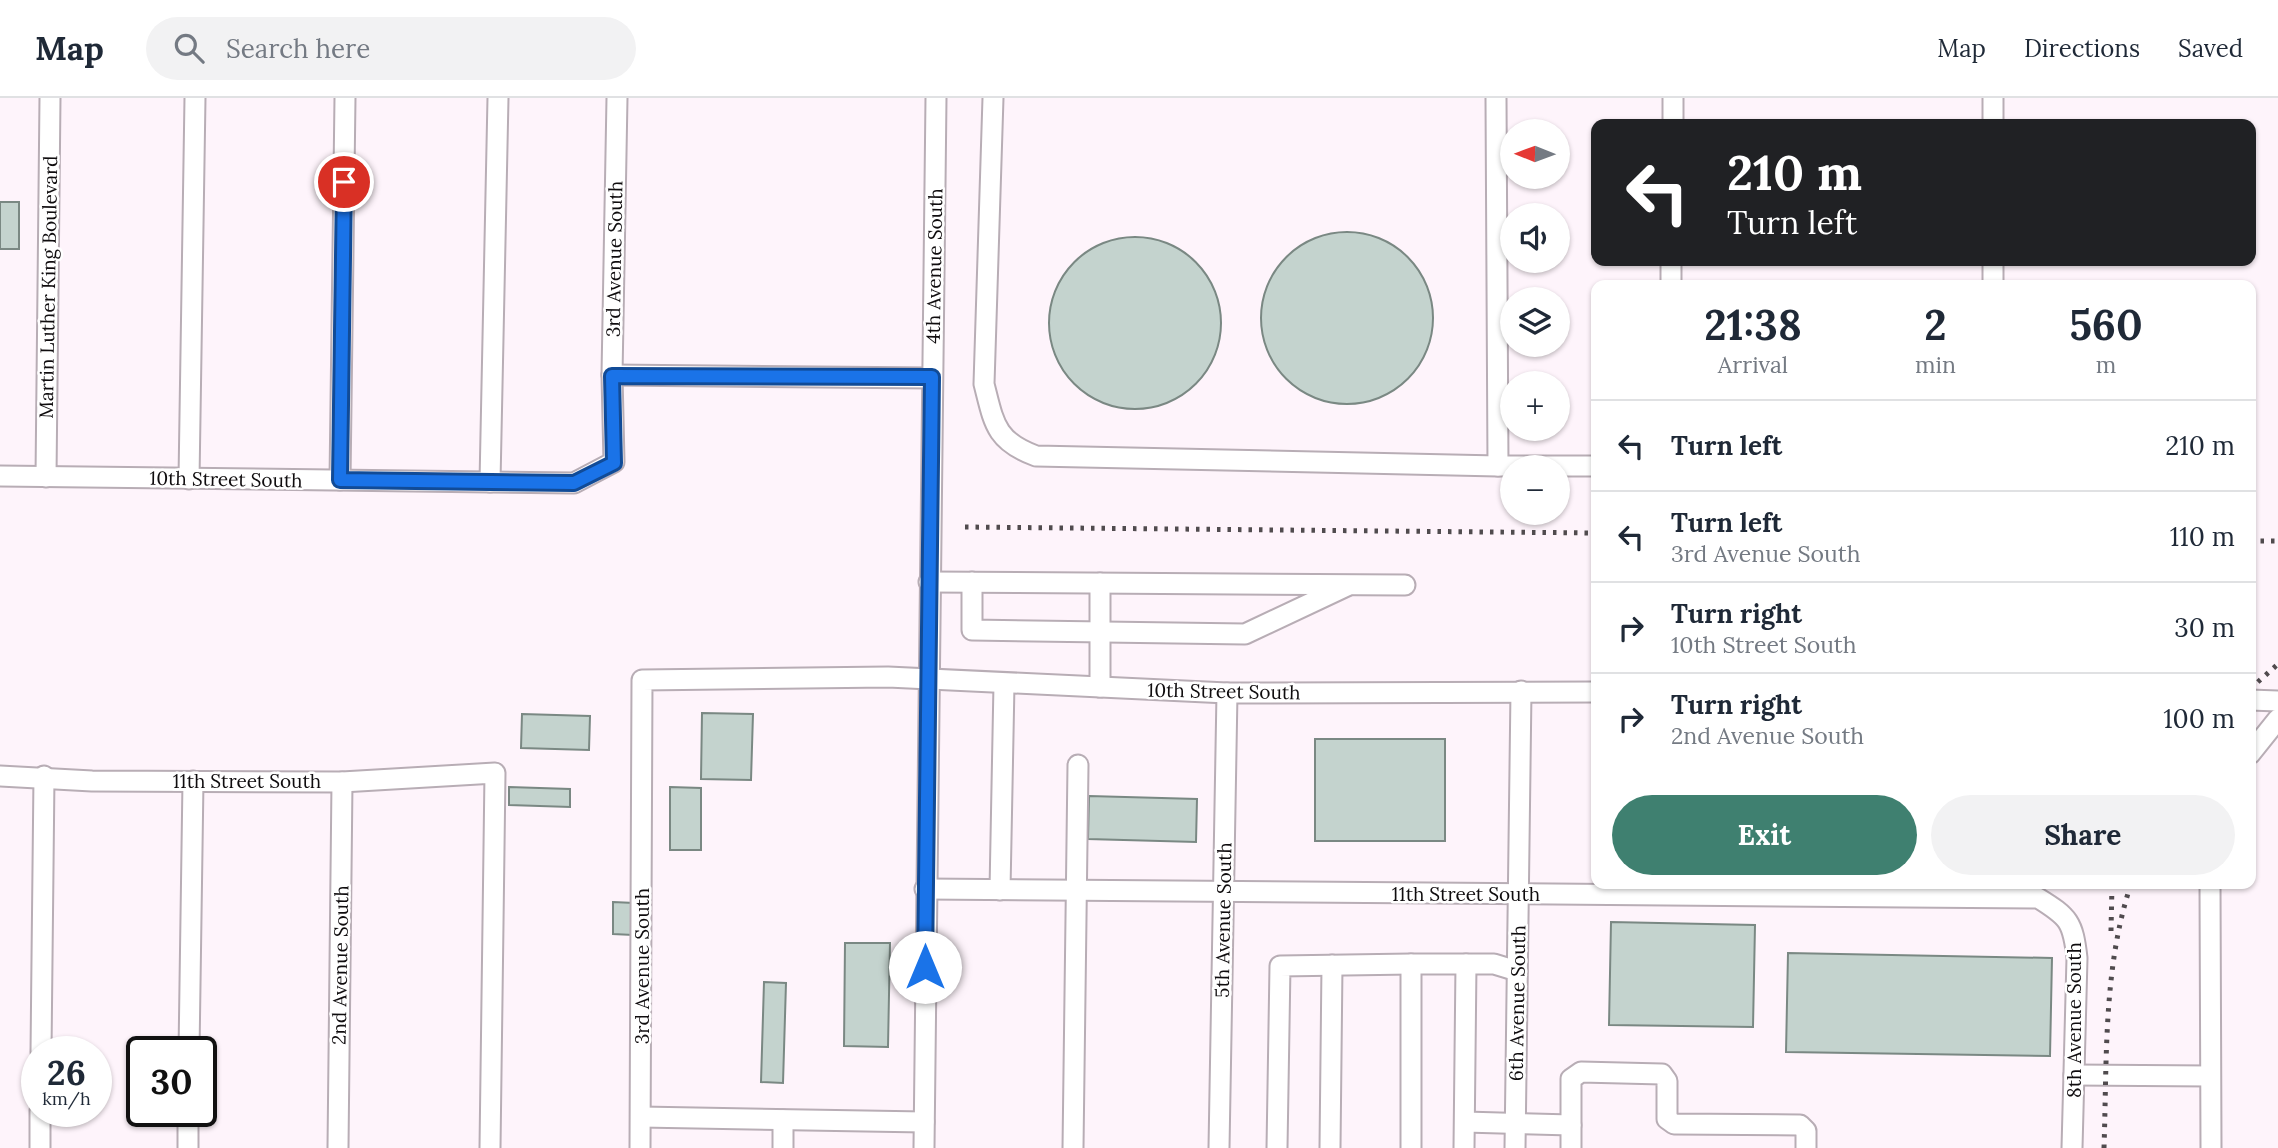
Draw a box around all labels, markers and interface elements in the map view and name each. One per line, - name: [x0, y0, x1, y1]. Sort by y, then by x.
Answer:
- search box: [146, 17, 636, 80]
- text: Map: [35, 27, 104, 69]
- icon: search: [170, 29, 208, 67]
- text: Search here: [226, 32, 370, 65]
- text: Map: [1937, 33, 1986, 64]
- text: Directions: [2024, 33, 2140, 64]
- text: Saved: [2178, 33, 2243, 64]
- north arrow: [1500, 119, 1570, 189]
- map controls: [1500, 119, 1570, 525]
- text: 210 m: [1727, 141, 1862, 203]
- icon: left: [1612, 147, 1703, 238]
- pin: [314, 152, 374, 212]
- street label: Martin Luther King Boulevard: [34, 155, 62, 419]
- icon: arrive: [325, 163, 363, 201]
- street label: 3rd Avenue South: [601, 181, 627, 337]
- street label: 4th Avenue South: [921, 188, 947, 344]
- text: Turn left: [1727, 202, 1857, 243]
- button: sound: [1500, 203, 1570, 273]
- button: layers: [1500, 287, 1570, 357]
- text: 21:38: [1704, 298, 1802, 352]
- text: 2: [1924, 298, 1947, 352]
- text: 560: [2069, 298, 2143, 352]
- text: Arrival: [1718, 350, 1788, 379]
- text: min: [1915, 350, 1956, 379]
- text: m: [2096, 350, 2116, 379]
- button: +: [1500, 371, 1570, 441]
- icon: left: [1612, 427, 1650, 465]
- text: Turn left: [1671, 429, 1782, 462]
- text: 210 m: [2165, 429, 2235, 462]
- button: −: [1500, 455, 1570, 525]
- street label: 10th Street South: [149, 466, 303, 492]
- text: Turn left: [1671, 506, 1782, 539]
- icon: left: [1612, 518, 1650, 556]
- text: 110 m: [2170, 520, 2235, 553]
- text: 3rd Avenue South: [1671, 539, 1860, 568]
- text: Turn right: [1671, 597, 1802, 630]
- icon: right: [1612, 609, 1650, 647]
- text: 30 m: [2174, 611, 2235, 644]
- text: 10th Street South: [1671, 630, 1857, 659]
- street label: 10th Street South: [1147, 678, 1301, 704]
- text: Turn right: [1671, 688, 1802, 721]
- icon: right: [1612, 700, 1650, 738]
- text: 100 m: [2163, 702, 2235, 735]
- text: 2nd Avenue South: [1671, 721, 1864, 750]
- street label: 11th Street South: [173, 769, 321, 793]
- button: Exit: [1612, 795, 1917, 875]
- button: Share: [1931, 795, 2235, 875]
- street label: 5th Avenue South: [1210, 842, 1236, 998]
- street label: 11th Street South: [1392, 882, 1540, 906]
- street label: 2nd Avenue South: [327, 885, 353, 1045]
- street label: 3rd Avenue South: [630, 888, 654, 1044]
- street label: 6th Avenue South: [1504, 925, 1530, 1081]
- position arrow: [888, 930, 962, 1004]
- street label: 8th Avenue South: [2062, 942, 2086, 1098]
- speed limit sign: 30: [126, 1036, 217, 1127]
- text: 26: [47, 1050, 86, 1095]
- text: km/h: [42, 1087, 91, 1110]

